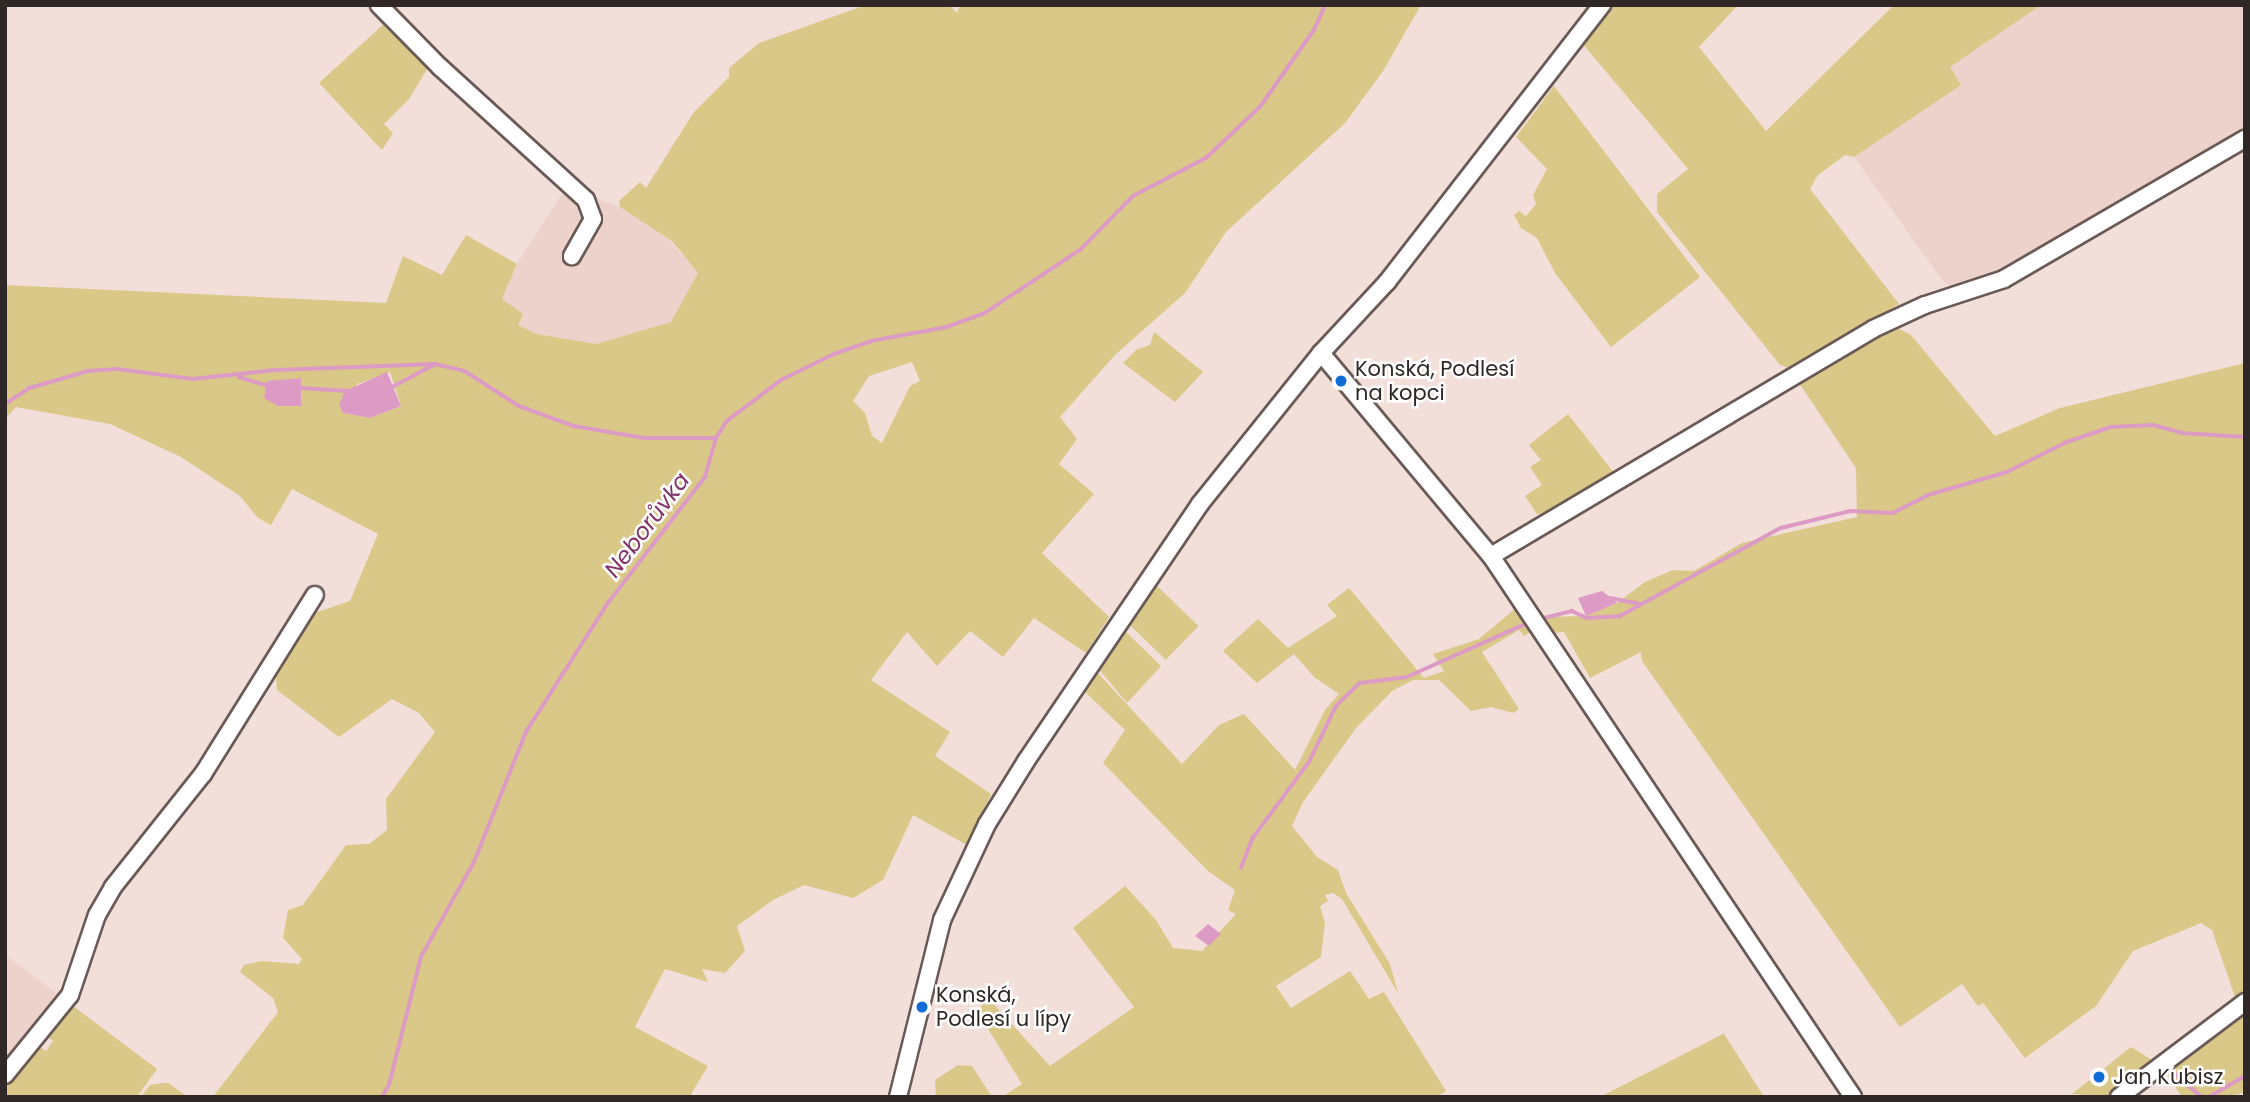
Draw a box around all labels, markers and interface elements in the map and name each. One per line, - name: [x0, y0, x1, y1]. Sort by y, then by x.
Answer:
- place label: Konská, Podlesí na kopci: [1355, 356, 1514, 406]
- marker: Konská, Podlesí na kopci: [1333, 373, 1349, 389]
- water label: Neborůvka: [599, 467, 695, 583]
- place label: Konská, Podlesí u lípy: [936, 982, 1071, 1032]
- marker: Konská, Podlesí u lípy: [914, 999, 930, 1015]
- place label: Jan Kubisz: [2113, 1064, 2223, 1090]
- marker: Jan Kubisz: [2091, 1069, 2107, 1085]

